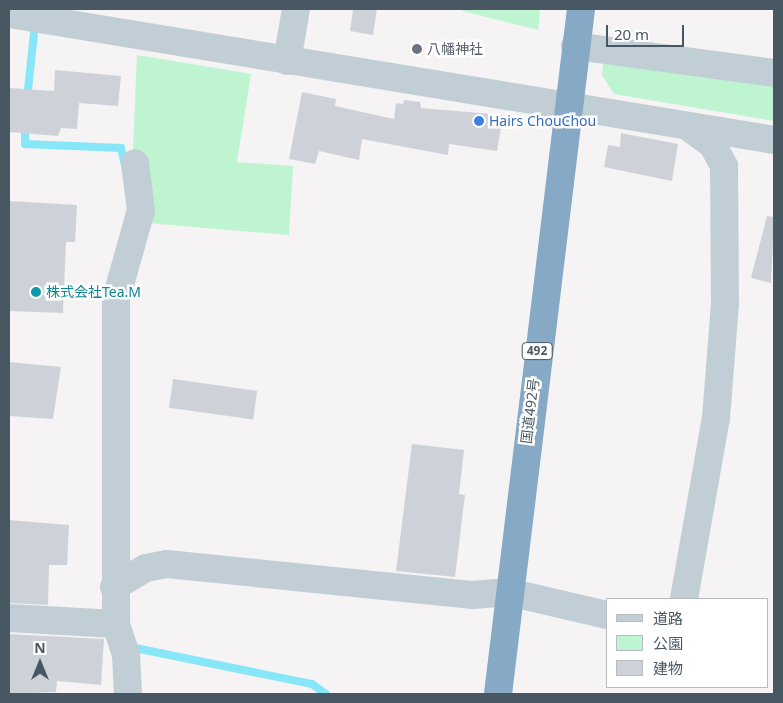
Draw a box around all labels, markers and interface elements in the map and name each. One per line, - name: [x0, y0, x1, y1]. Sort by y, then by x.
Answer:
- scale bar: [608, 15, 686, 47]
- text: 20 m: [614, 24, 649, 44]
- place label: 八幡神社: [427, 41, 483, 57]
- marker: 八幡神社: [411, 43, 423, 55]
- place label: Hairs ChouChou: [489, 113, 596, 129]
- marker: Hairs ChouChou: [473, 115, 485, 127]
- place label: 株式会社Tea.M: [46, 284, 141, 300]
- marker: 株式会社Tea.M: [30, 286, 42, 298]
- road number: 492: [521, 342, 553, 361]
- street label: 国道492号: [518, 377, 542, 445]
- legend: [606, 598, 768, 688]
- text: 道路: [653, 608, 683, 628]
- text: 公園: [653, 633, 683, 653]
- north arrow: [15, 638, 65, 688]
- text: N: [34, 638, 46, 657]
- text: 建物: [653, 658, 683, 678]

